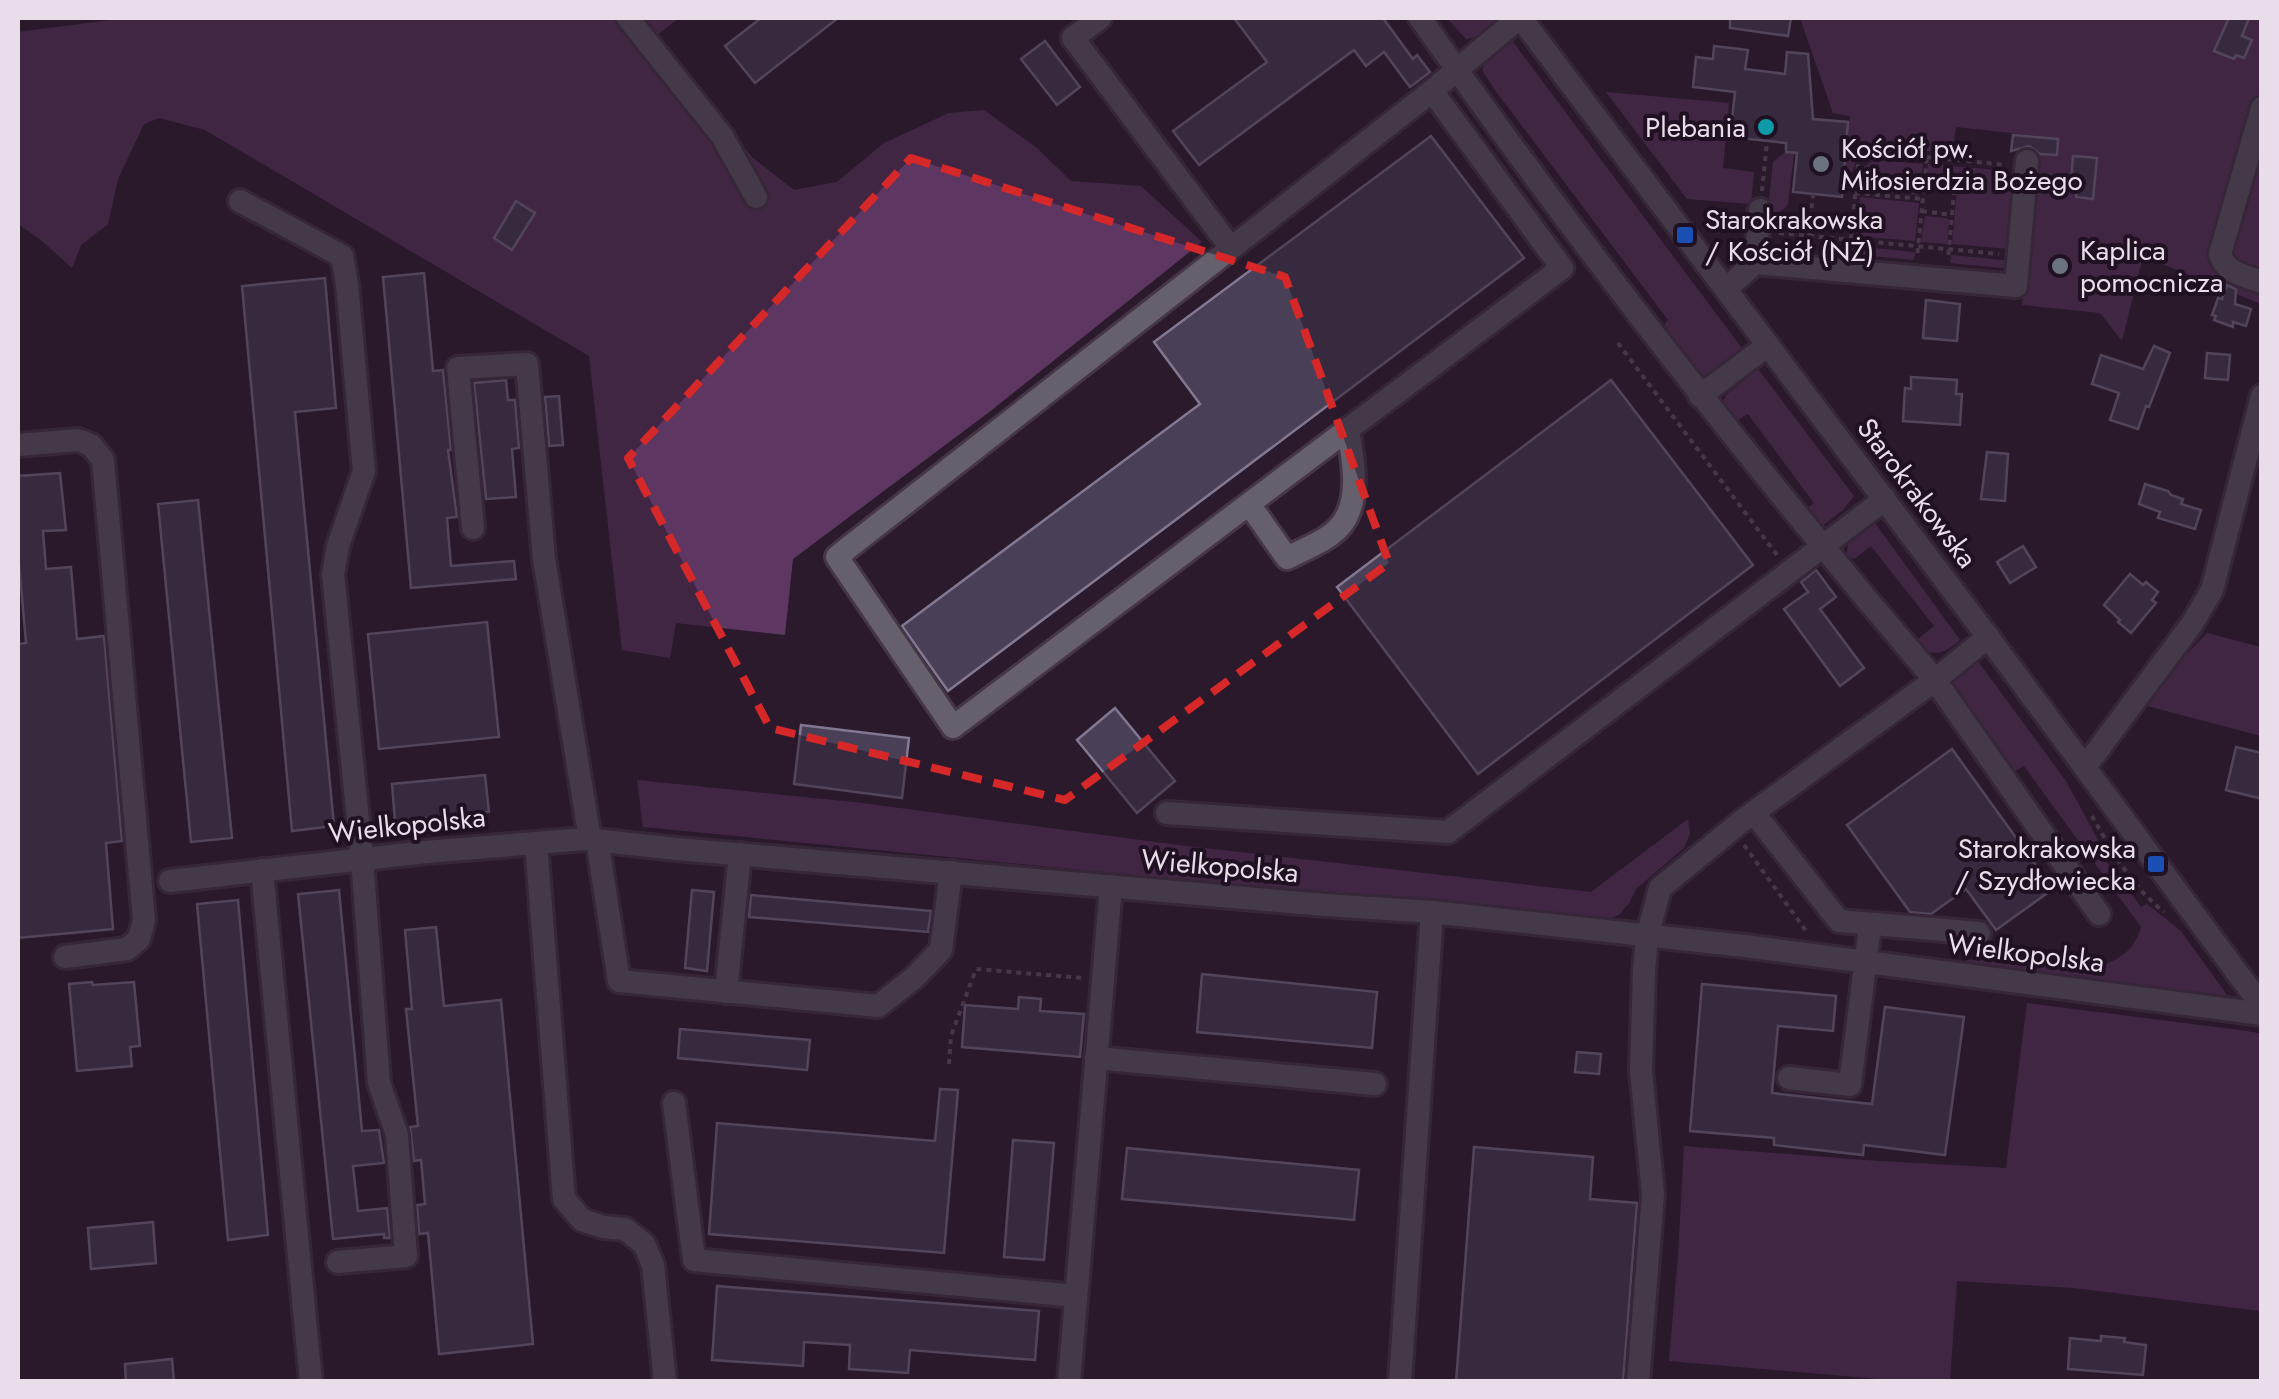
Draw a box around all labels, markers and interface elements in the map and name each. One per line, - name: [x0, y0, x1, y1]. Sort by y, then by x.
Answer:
- place label: Plebania: [1645, 107, 1746, 148]
- marker: Plebania: [1755, 116, 1777, 138]
- place label: Kościół pw. Miłosierdzia Bożego: [1841, 128, 2083, 201]
- marker: Kościół pw. Miłosierdzia Bożego: [1810, 153, 1832, 175]
- place label: Starokrakowska / Kościół (NŻ): [1705, 199, 1883, 272]
- marker: Starokrakowska / Kościół (NŻ): [1674, 224, 1696, 246]
- place label: Kaplica pomocnicza: [2080, 230, 2223, 303]
- marker: Kaplica pomocnicza: [2049, 255, 2071, 277]
- street label: Starokrakowska: [1847, 409, 1987, 577]
- street label: Wielkopolska: [326, 796, 488, 854]
- place label: Starokrakowska / Szydłowiecka: [1955, 828, 2136, 901]
- street label: Wielkopolska: [1140, 839, 1300, 893]
- marker: Starokrakowska / Szydłowiecka: [2145, 853, 2167, 875]
- street label: Wielkopolska: [1945, 923, 2107, 983]

